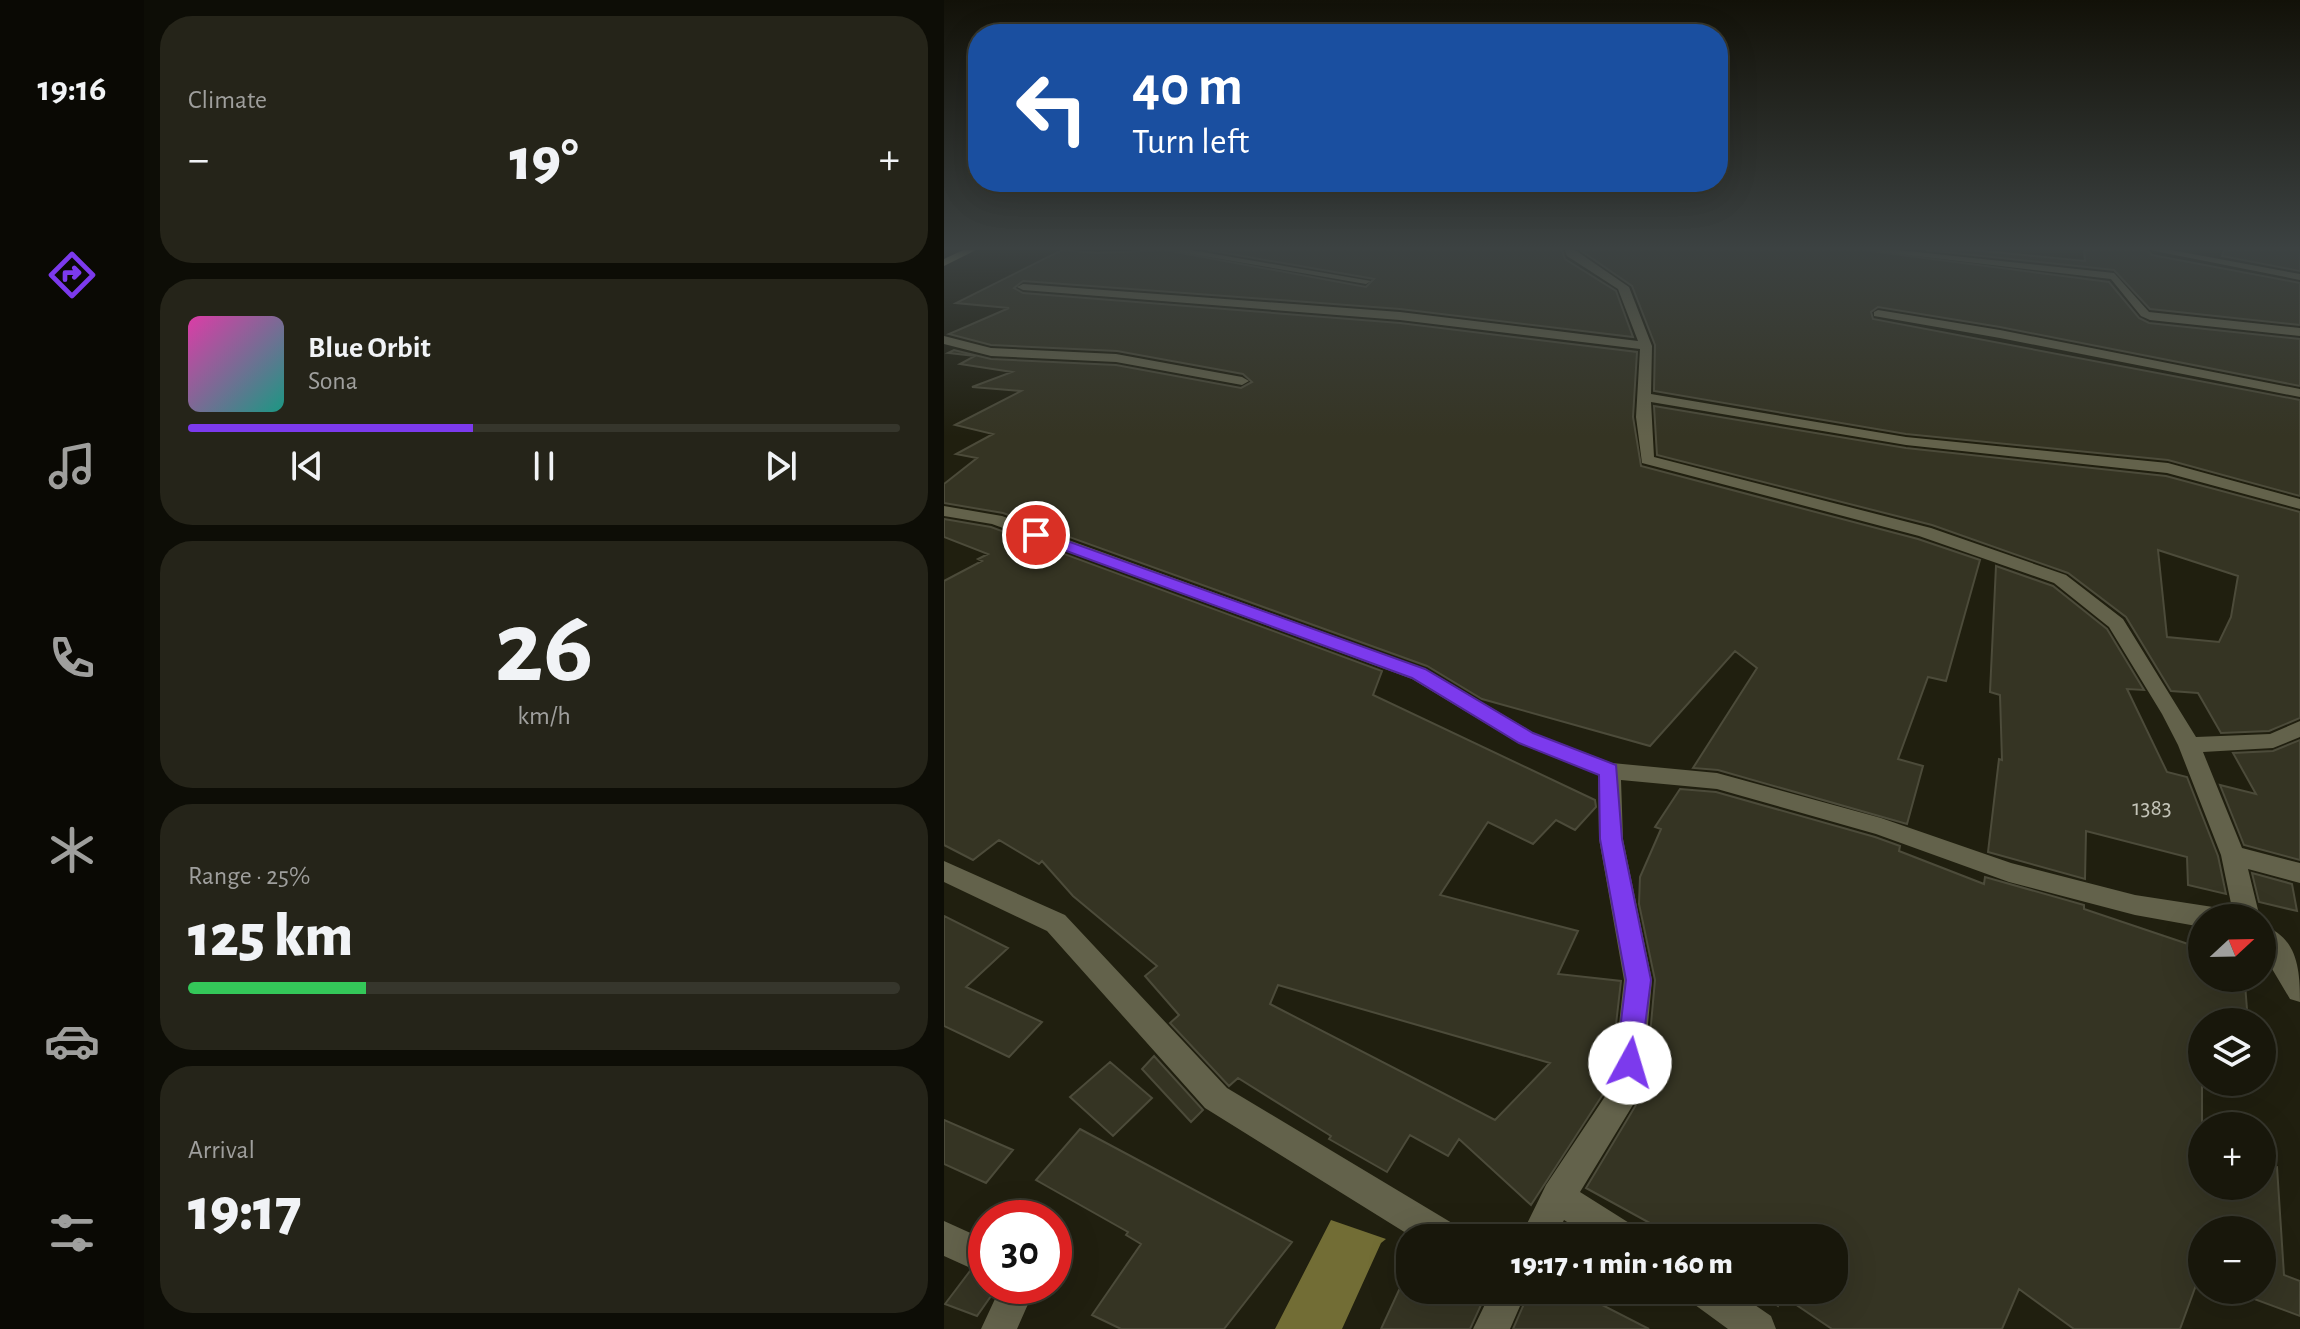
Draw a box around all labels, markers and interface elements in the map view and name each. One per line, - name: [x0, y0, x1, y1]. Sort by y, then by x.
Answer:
- icon: left: [1000, 56, 1104, 160]
- text: 40 m: [1132, 59, 1243, 115]
- text: 19:16: [38, 71, 106, 107]
- text: Climate: [188, 87, 267, 113]
- text: Turn left: [1132, 124, 1249, 160]
- text: 19°: [510, 131, 578, 191]
- text: −: [188, 138, 209, 182]
- text: +: [879, 138, 900, 182]
- icon: directions: [44, 247, 100, 303]
- text: Blue Orbit: [308, 333, 431, 363]
- text: Sona: [308, 368, 358, 394]
- icon: music: [44, 438, 100, 494]
- icon: previous: [285, 444, 329, 488]
- icon: pause: [522, 444, 566, 488]
- icon: next: [759, 444, 803, 488]
- pin: [1002, 501, 1070, 569]
- icon: arrive: [1014, 513, 1058, 557]
- text: 26: [494, 597, 594, 701]
- icon: phone: [44, 630, 100, 686]
- text: km/h: [517, 703, 571, 729]
- house number: 1383: [2132, 796, 2172, 820]
- icon: climate: [44, 822, 100, 878]
- text: Range · 25%: [188, 863, 310, 889]
- north arrow: [2188, 904, 2276, 992]
- map controls: [2188, 904, 2276, 1304]
- text: 125 km: [188, 907, 353, 967]
- button: layers: [2188, 1008, 2276, 1096]
- icon: car: [44, 1013, 100, 1069]
- position arrow: [1588, 1021, 1672, 1105]
- button: +: [2188, 1112, 2276, 1200]
- text: Arrival: [188, 1137, 255, 1163]
- text: 19:17: [188, 1181, 302, 1241]
- speed limit sign: 30: [968, 1200, 1072, 1304]
- icon: filters: [44, 1205, 100, 1261]
- button: −: [2188, 1216, 2276, 1304]
- text: 19:17 · 1 min · 160 m: [1511, 1249, 1733, 1279]

